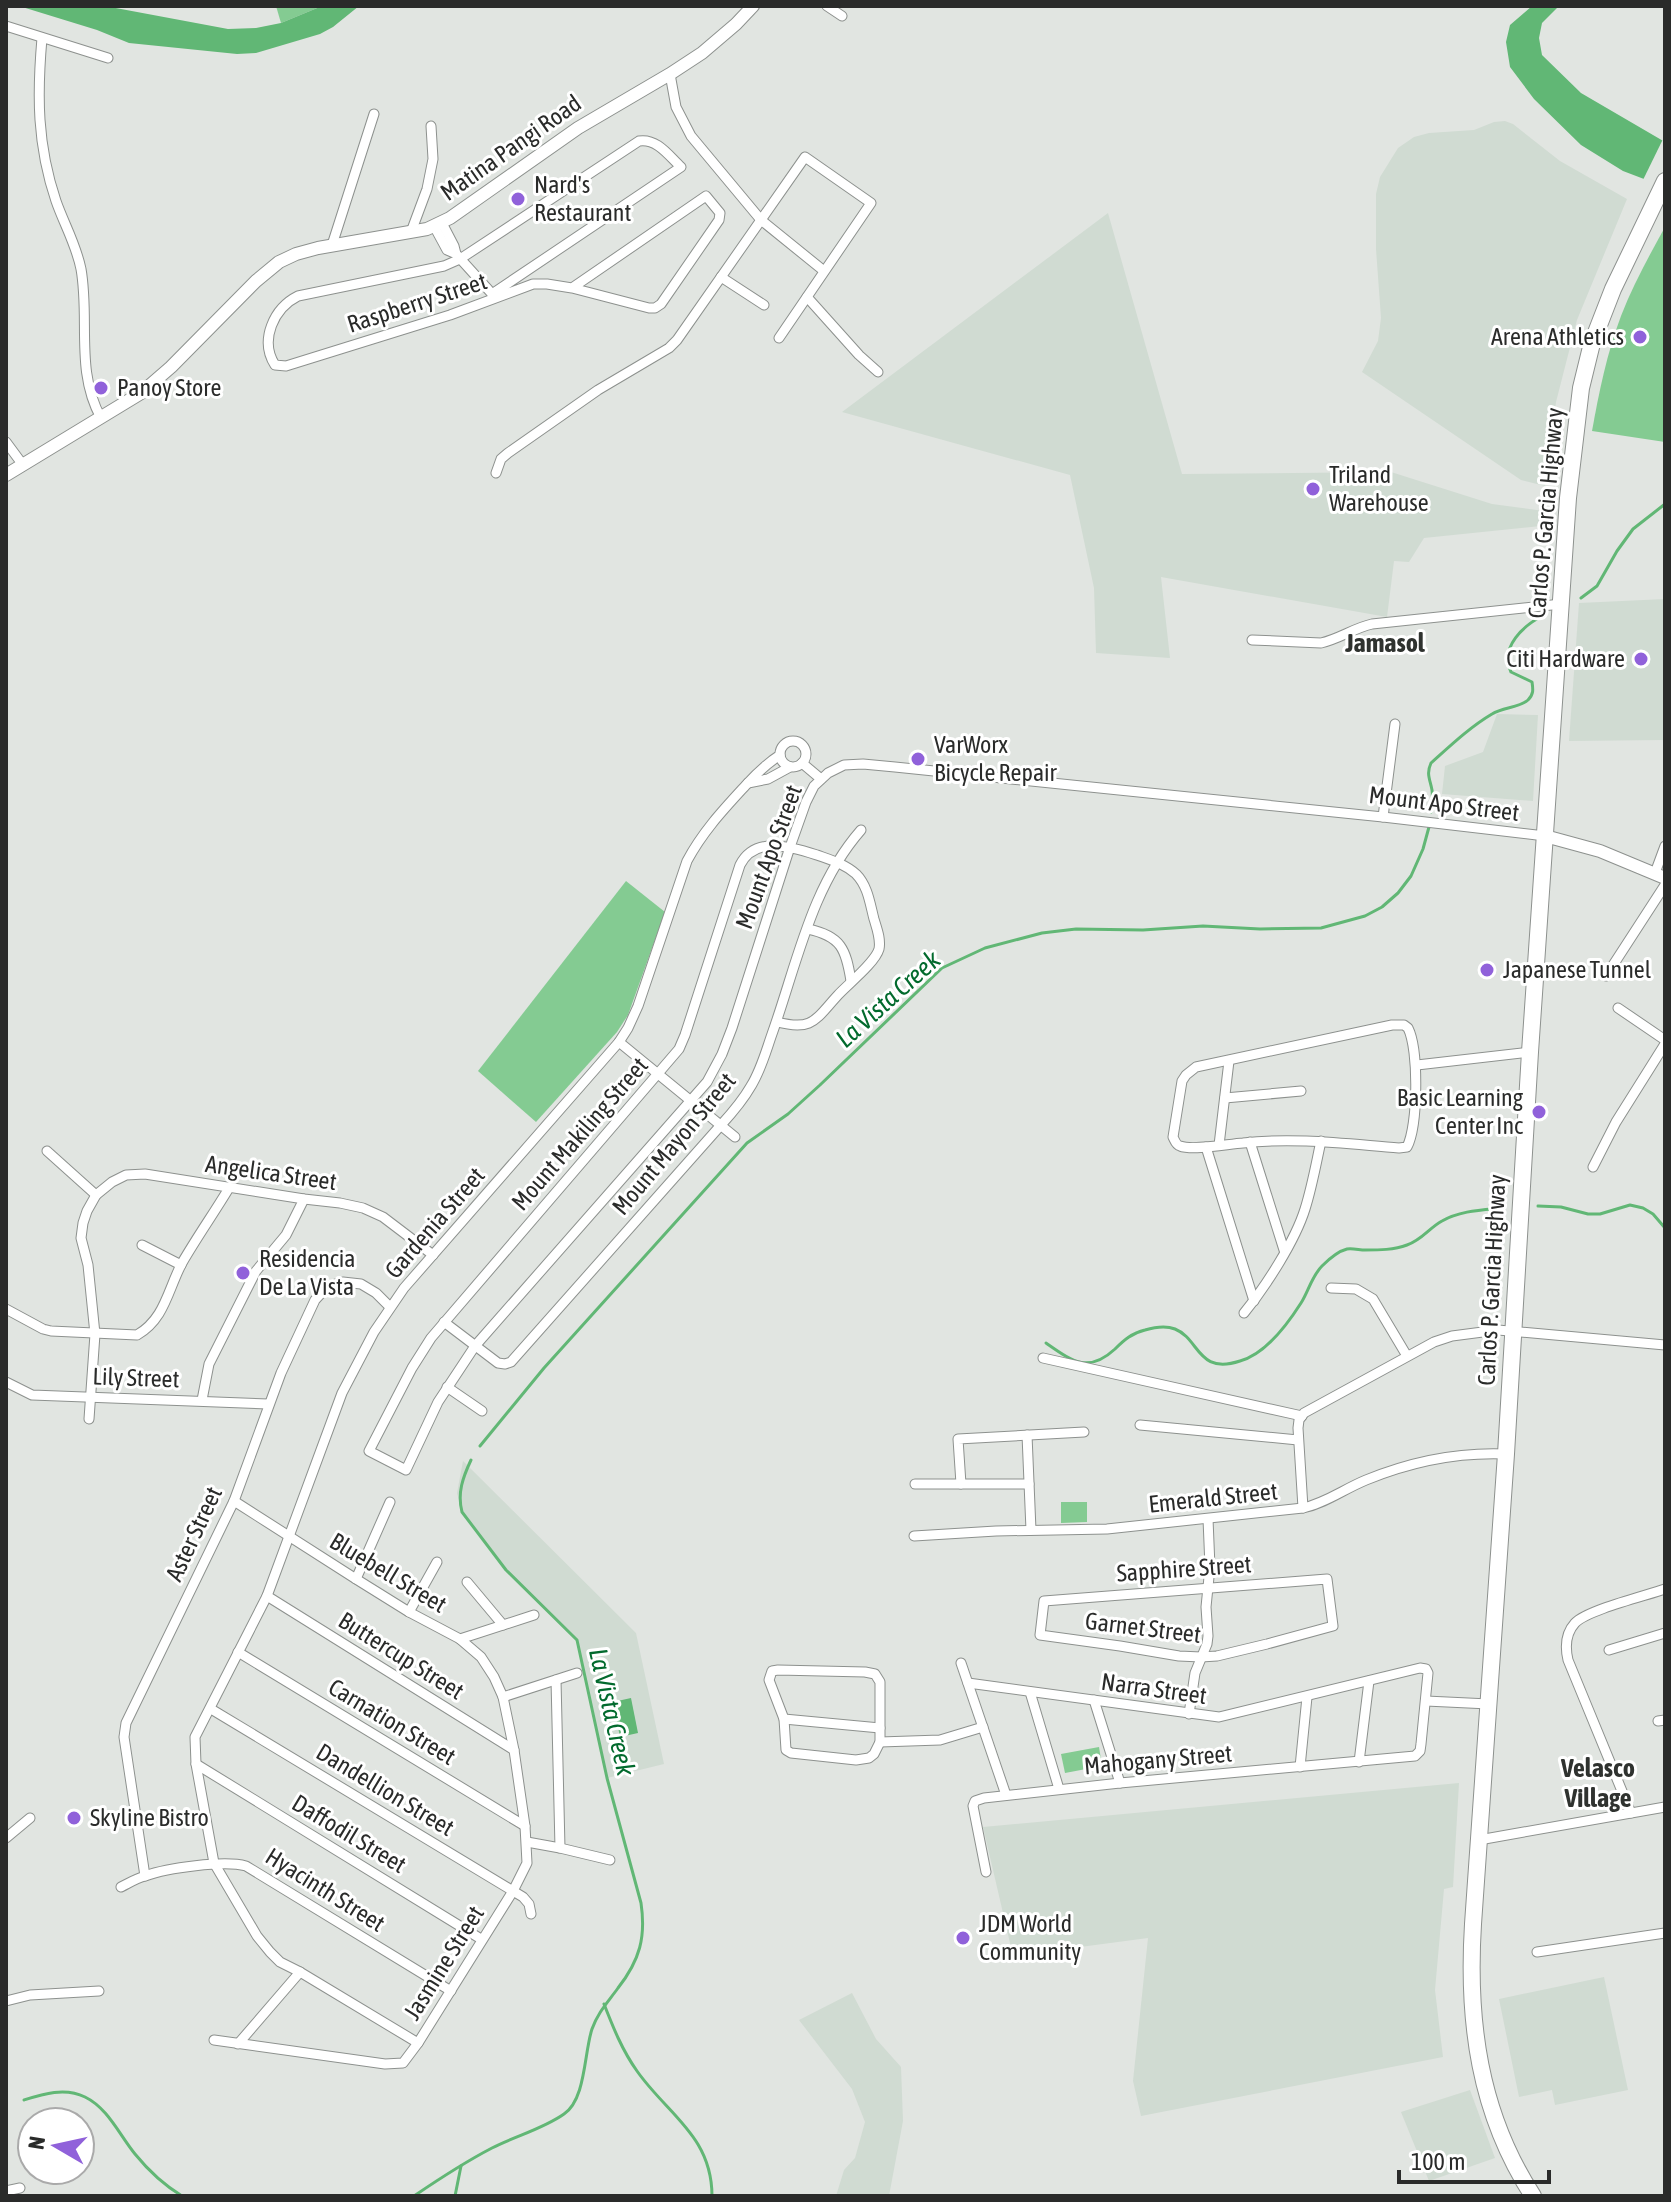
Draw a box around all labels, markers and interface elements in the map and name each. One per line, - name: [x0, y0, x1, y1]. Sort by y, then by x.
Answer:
- street label: Matina Pangi Road: [435, 89, 586, 206]
- place label: Nard's Restaurant: [534, 171, 631, 226]
- marker: Nard's Restaurant: [509, 190, 527, 208]
- street label: Raspberry Street: [344, 267, 490, 338]
- place label: Arena Athletics: [1491, 323, 1624, 350]
- marker: Arena Athletics: [1631, 328, 1649, 346]
- place label: Panoy Store: [117, 374, 221, 401]
- marker: Panoy Store: [92, 379, 110, 397]
- street label: Carlos P. Garcia Highway: [1523, 406, 1568, 619]
- place label: Triland Warehouse: [1329, 461, 1429, 516]
- marker: Triland Warehouse: [1304, 480, 1322, 498]
- district label: Jamasol: [1344, 628, 1426, 658]
- place label: Citi Hardware: [1506, 645, 1625, 672]
- marker: Citi Hardware: [1632, 650, 1650, 668]
- place label: VarWorx Bicycle Repair: [934, 731, 1058, 786]
- marker: VarWorx Bicycle Repair: [909, 750, 927, 768]
- street label: Mount Apo Street: [730, 781, 807, 932]
- street label: Mount Apo Street: [1367, 781, 1521, 826]
- water label: La Vista Creek: [830, 944, 947, 1054]
- place label: Japanese Tunnel: [1503, 956, 1652, 983]
- marker: Japanese Tunnel: [1478, 961, 1496, 979]
- street label: Mount Makiling Street: [506, 1052, 653, 1215]
- street label: Mount Mayon Street: [607, 1067, 741, 1220]
- place label: Basic Learning Center Inc: [1397, 1084, 1524, 1139]
- marker: Basic Learning Center Inc: [1530, 1103, 1548, 1121]
- street label: Angelica Street: [204, 1150, 338, 1195]
- street label: Gardenia Street: [379, 1162, 490, 1283]
- street label: Carlos P. Garcia Highway: [1472, 1174, 1511, 1386]
- place label: Residencia De La Vista: [259, 1245, 355, 1300]
- marker: Residencia De La Vista: [234, 1264, 252, 1282]
- street label: Lily Street: [92, 1362, 180, 1393]
- street label: Emerald Street: [1147, 1477, 1279, 1518]
- street label: Aster Street: [160, 1482, 227, 1585]
- street label: Bluebell Street: [325, 1527, 451, 1618]
- street label: Sapphire Street: [1116, 1550, 1252, 1587]
- street label: Buttercup Street: [334, 1606, 469, 1705]
- street label: Garnet Street: [1084, 1607, 1203, 1648]
- water label: La Vista Creek: [583, 1645, 641, 1779]
- street label: Narra Street: [1100, 1668, 1209, 1709]
- street label: Carnation Street: [324, 1673, 461, 1770]
- street label: Dandellion Street: [312, 1738, 459, 1841]
- street label: Mahogany Street: [1083, 1740, 1233, 1779]
- district label: Velasco Village: [1560, 1753, 1635, 1813]
- street label: Daffodil Street: [287, 1789, 411, 1878]
- place label: Skyline Bistro: [90, 1804, 209, 1831]
- marker: Skyline Bistro: [65, 1809, 83, 1827]
- street label: Hyacinth Street: [261, 1842, 390, 1937]
- street label: Jasmine Street: [398, 1901, 489, 2024]
- place label: JDM World Community: [979, 1910, 1081, 1965]
- marker: JDM World Community: [954, 1929, 972, 1947]
- north arrow: [16, 2106, 96, 2186]
- text: N: [22, 2134, 50, 2151]
- scale bar: [1399, 2134, 1549, 2184]
- text: 100 m: [1411, 2148, 1465, 2175]

